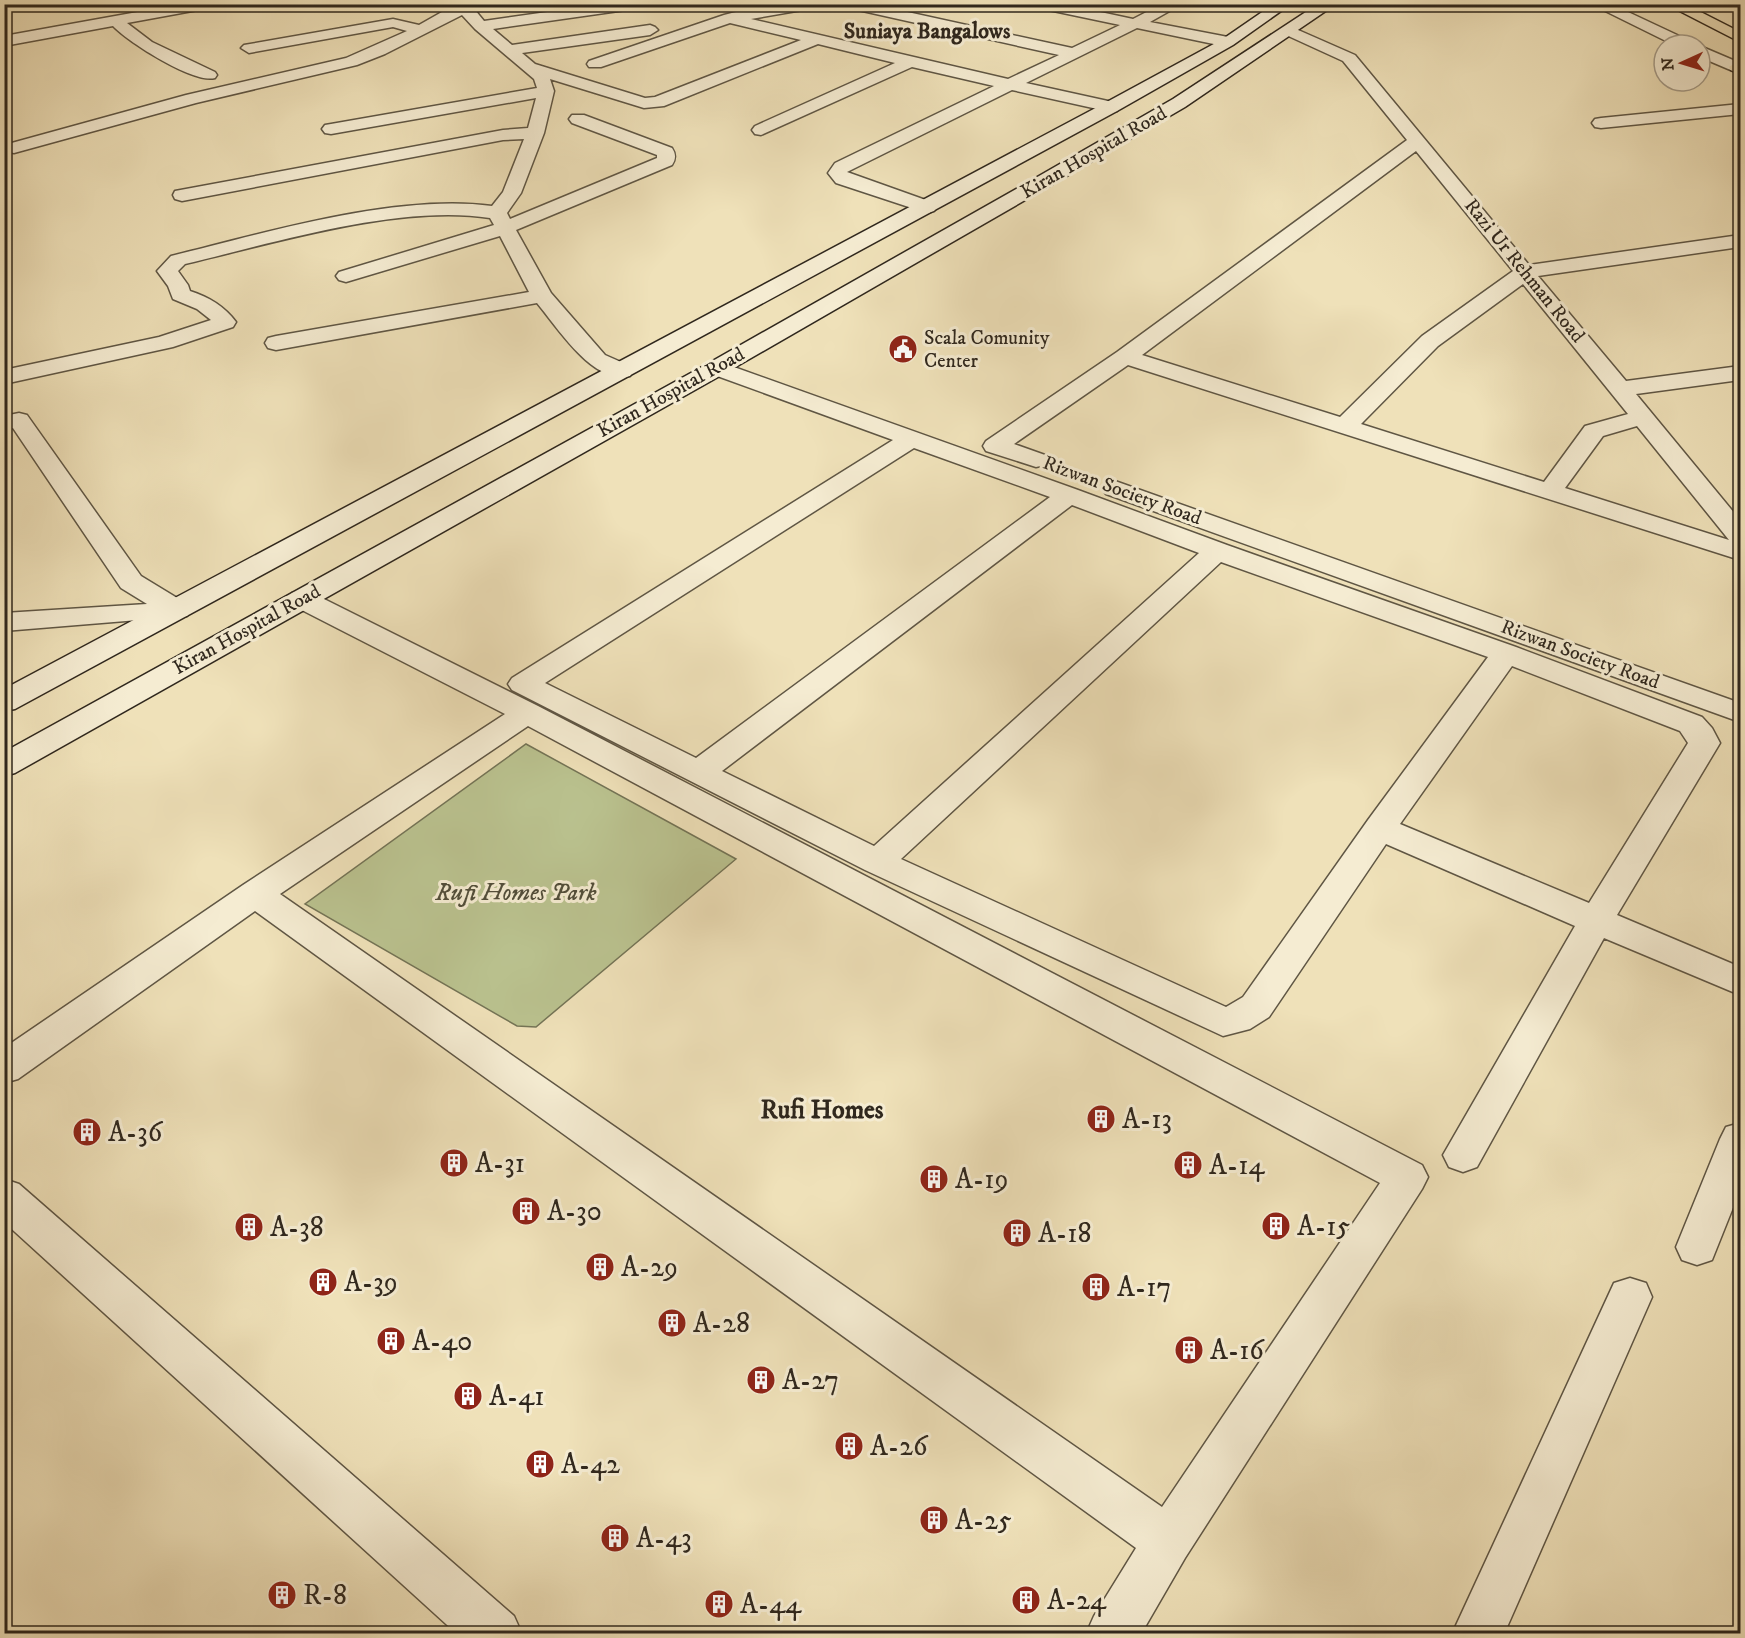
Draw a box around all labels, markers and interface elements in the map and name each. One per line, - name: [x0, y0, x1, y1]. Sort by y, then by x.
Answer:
- district label: Suniaya Bangalows: [844, 18, 1011, 45]
- north arrow: [1652, 33, 1712, 93]
- text: N: [1658, 57, 1678, 71]
- street label: Kiran Hospital Road: [1017, 101, 1171, 205]
- street label: Razi Ur Rehman Road: [1458, 194, 1590, 348]
- place label: Scala Comunity Center: [924, 326, 1050, 374]
- public building icon: Scala Comunity Center: [887, 333, 919, 365]
- street label: Kiran Hospital Road: [593, 342, 749, 444]
- street label: Rizwan Society Road: [1039, 451, 1205, 531]
- street label: Kiran Hospital Road: [169, 579, 325, 681]
- street label: Rizwan Society Road: [1497, 615, 1663, 695]
- park label: Rufi Homes Park: [434, 878, 597, 908]
- district label: Rufi Homes: [760, 1094, 884, 1127]
- place label: A-13: [1122, 1102, 1172, 1137]
- building icon: A-13: [1085, 1103, 1117, 1135]
- place label: A-36: [108, 1115, 164, 1150]
- building icon: A-36: [71, 1116, 103, 1148]
- place label: A-31: [475, 1146, 525, 1181]
- building icon: A-31: [438, 1147, 470, 1179]
- place label: A-14: [1209, 1148, 1265, 1183]
- building icon: A-14: [1172, 1149, 1204, 1181]
- place label: A-19: [955, 1162, 1008, 1197]
- building icon: A-19: [918, 1163, 950, 1195]
- place label: A-30: [547, 1194, 602, 1229]
- building icon: A-30: [510, 1195, 542, 1227]
- place label: A-15: [1297, 1209, 1350, 1244]
- place label: A-38: [270, 1210, 324, 1245]
- building icon: A-15: [1260, 1210, 1292, 1242]
- building icon: A-38: [233, 1211, 265, 1243]
- place label: A-18: [1038, 1216, 1091, 1251]
- building icon: A-18: [1001, 1217, 1033, 1249]
- place label: A-29: [621, 1250, 678, 1285]
- building icon: A-29: [584, 1251, 616, 1283]
- place label: A-39: [344, 1265, 398, 1300]
- building icon: A-39: [307, 1266, 339, 1298]
- place label: A-17: [1117, 1270, 1171, 1305]
- building icon: A-17: [1080, 1271, 1112, 1303]
- place label: A-28: [693, 1306, 750, 1341]
- building icon: A-28: [656, 1307, 688, 1339]
- place label: A-40: [412, 1324, 472, 1359]
- building icon: A-40: [375, 1325, 407, 1357]
- place label: A-16: [1210, 1333, 1265, 1368]
- building icon: A-16: [1173, 1334, 1205, 1366]
- place label: A-27: [782, 1363, 839, 1398]
- building icon: A-27: [745, 1364, 777, 1396]
- place label: A-41: [489, 1379, 545, 1414]
- building icon: A-41: [452, 1380, 484, 1412]
- place label: A-26: [870, 1429, 929, 1464]
- building icon: A-26: [833, 1430, 865, 1462]
- place label: A-42: [561, 1447, 620, 1482]
- building icon: A-42: [524, 1448, 556, 1480]
- place label: A-25: [955, 1503, 1012, 1538]
- building icon: A-25: [918, 1504, 950, 1536]
- place label: A-43: [636, 1521, 692, 1556]
- building icon: A-43: [599, 1522, 631, 1554]
- place label: R-8: [303, 1578, 347, 1613]
- building icon: R-8: [266, 1579, 298, 1611]
- place label: A-24: [1047, 1583, 1107, 1618]
- building icon: A-24: [1010, 1584, 1042, 1616]
- place label: A-44: [740, 1587, 802, 1622]
- building icon: A-44: [703, 1588, 735, 1620]

